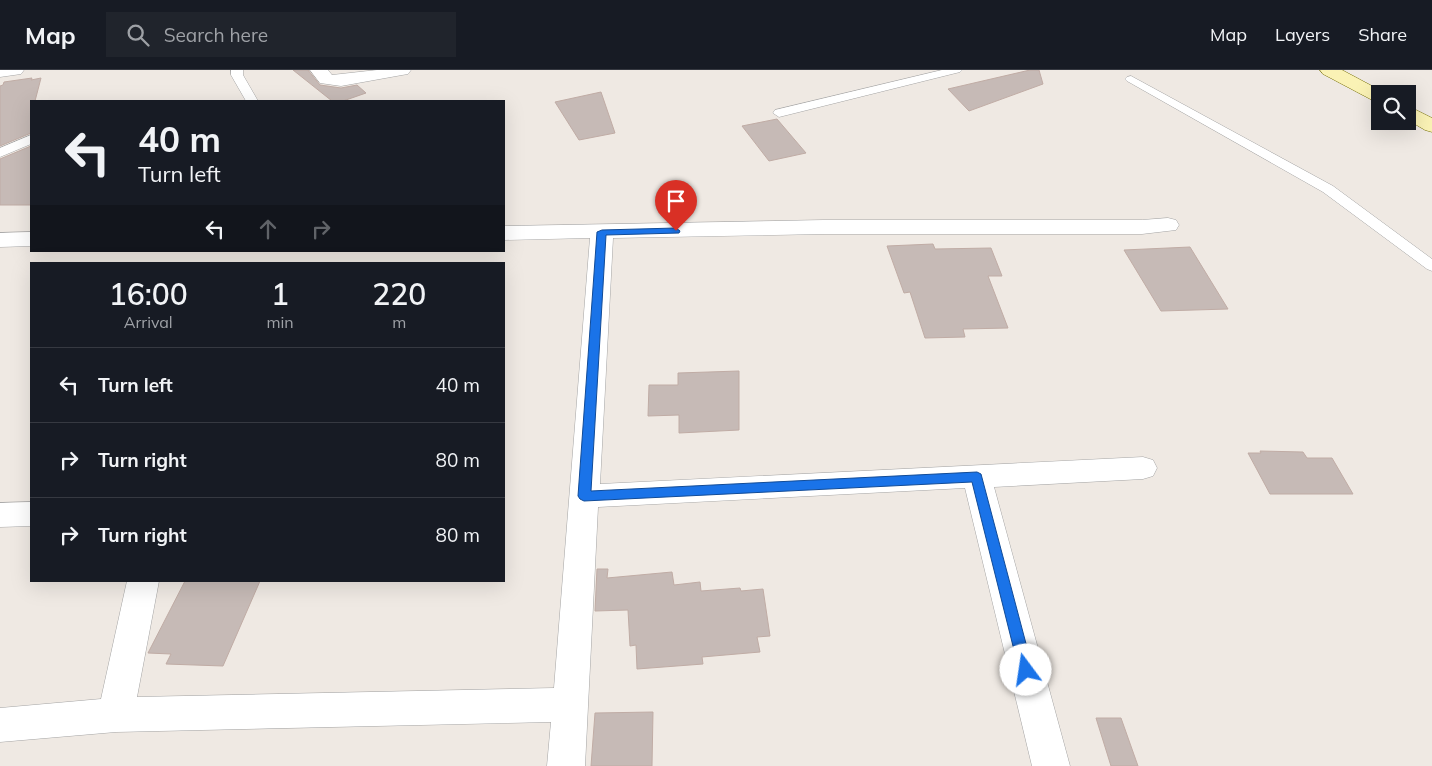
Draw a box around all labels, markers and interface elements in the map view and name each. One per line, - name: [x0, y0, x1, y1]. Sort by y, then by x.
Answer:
- search box: [106, 12, 456, 57]
- text: Map: [25, 20, 76, 50]
- icon: search: [124, 21, 152, 49]
- text: Search here: [164, 23, 268, 47]
- text: Map: [1210, 23, 1247, 46]
- text: Layers: [1275, 23, 1330, 46]
- text: Share: [1358, 23, 1407, 46]
- map controls: [1371, 85, 1416, 130]
- button: search: [1371, 85, 1416, 130]
- text: 40 m: [138, 117, 221, 161]
- icon: left: [55, 120, 120, 185]
- text: Turn left: [138, 160, 221, 188]
- pin: [655, 180, 697, 231]
- icon: arrive: [662, 187, 690, 215]
- icon: left: [201, 215, 229, 243]
- icon: ahead: [254, 215, 282, 243]
- icon: right: [307, 215, 335, 243]
- text: 16:00: [109, 275, 188, 313]
- text: 1: [271, 275, 289, 313]
- text: 220: [372, 275, 426, 313]
- text: Arrival: [124, 312, 173, 332]
- text: min: [266, 312, 294, 332]
- text: m: [392, 312, 406, 332]
- icon: left: [55, 371, 83, 399]
- text: Turn left: [98, 373, 173, 397]
- text: 40 m: [436, 373, 480, 397]
- icon: right: [55, 446, 83, 474]
- text: Turn right: [98, 448, 187, 472]
- text: 80 m: [436, 448, 480, 472]
- icon: right: [55, 521, 83, 549]
- text: Turn right: [98, 523, 187, 547]
- text: 80 m: [436, 523, 480, 547]
- position arrow: [999, 643, 1051, 695]

